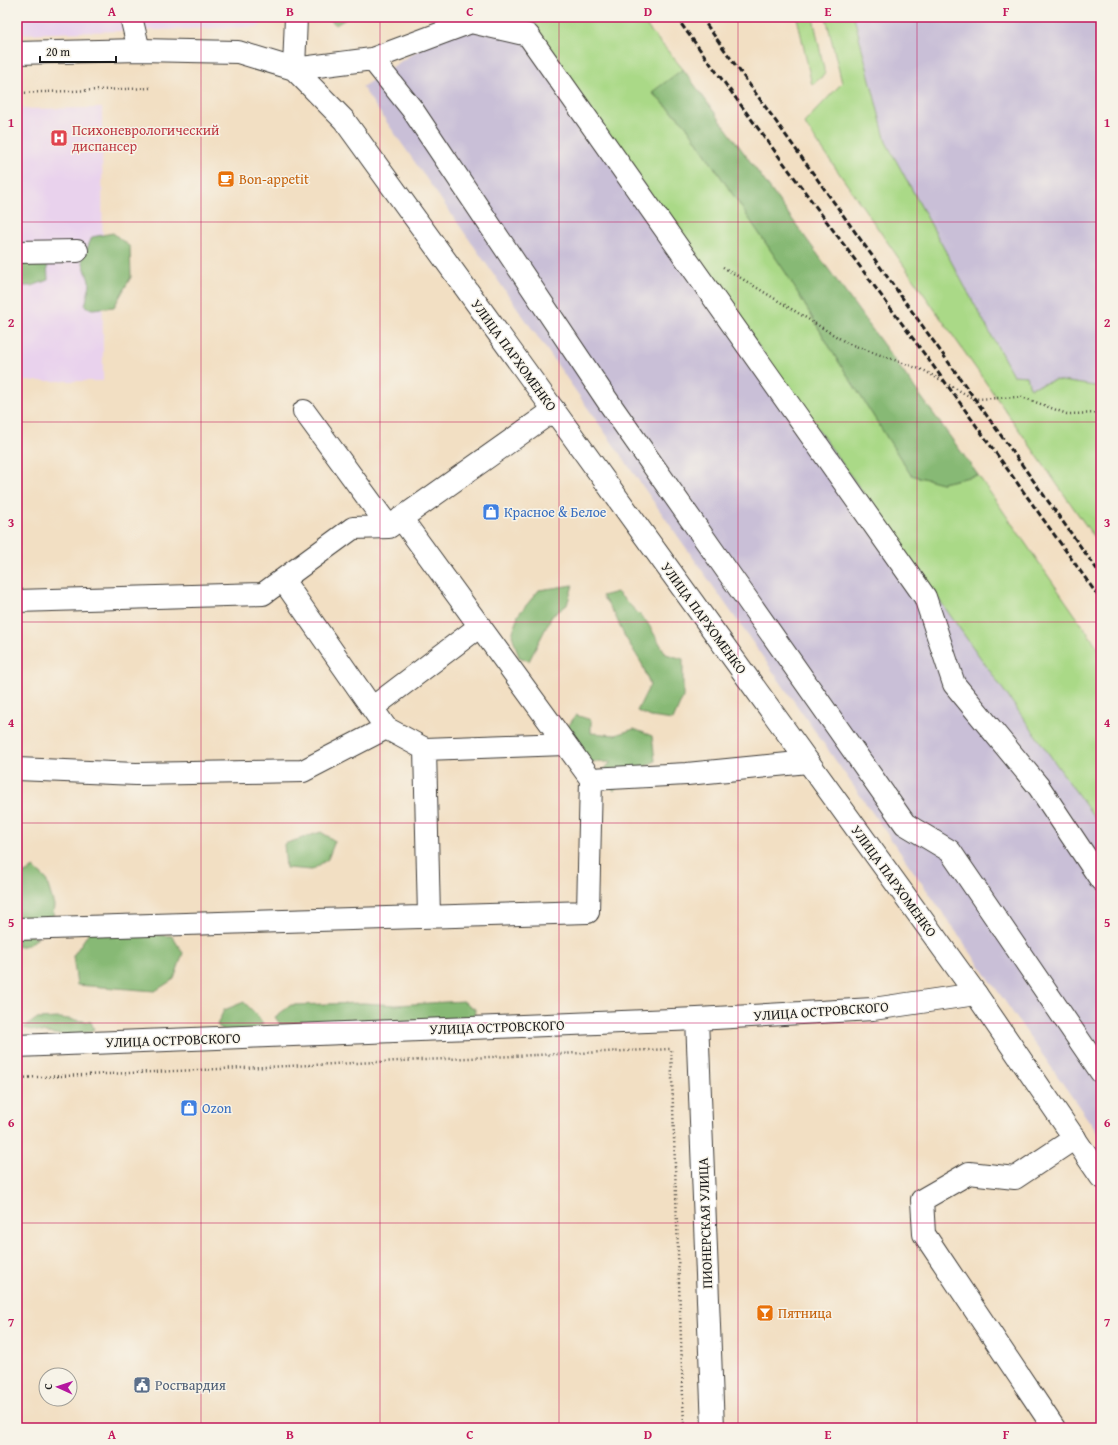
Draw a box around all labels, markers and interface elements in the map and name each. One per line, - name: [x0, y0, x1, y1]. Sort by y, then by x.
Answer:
- text: A: [108, 2, 117, 21]
- text: B: [286, 2, 294, 21]
- text: C: [466, 2, 474, 21]
- text: D: [644, 2, 652, 21]
- text: E: [825, 2, 832, 21]
- text: F: [1003, 2, 1010, 21]
- scale bar: [40, 38, 116, 64]
- text: 20 m: [46, 43, 70, 60]
- text: 1: [8, 113, 14, 132]
- text: 1: [1104, 113, 1110, 132]
- place label: Психоневрологический диспансер: [72, 120, 219, 156]
- hospital icon: Психоневрологический диспансер: [49, 128, 69, 148]
- cafe icon: Bon-appetit: [216, 169, 236, 189]
- place label: Bon-appetit: [239, 169, 309, 189]
- street label: УЛИЦА ПАРХОМЕНКО: [466, 295, 562, 415]
- text: 2: [8, 313, 15, 332]
- text: 2: [1104, 313, 1111, 332]
- shop icon: Красное & Белое: [481, 502, 501, 522]
- place label: Красное & Белое: [504, 502, 607, 522]
- text: 3: [8, 513, 14, 532]
- text: 3: [1104, 513, 1110, 532]
- street label: УЛИЦА ПАРХОМЕНКО: [656, 558, 752, 678]
- text: 4: [8, 713, 15, 732]
- text: 4: [1104, 713, 1111, 732]
- street label: УЛИЦА ПАРХОМЕНКО: [846, 821, 942, 941]
- text: 5: [8, 913, 15, 932]
- text: 5: [1104, 913, 1111, 932]
- street label: УЛИЦА ОСТРОВСКОГО: [753, 996, 889, 1026]
- street label: УЛИЦА ОСТРОВСКОГО: [429, 1015, 565, 1039]
- street label: УЛИЦА ОСТРОВСКОГО: [105, 1028, 241, 1052]
- shop icon: Ozon: [179, 1098, 199, 1118]
- place label: Ozon: [202, 1098, 232, 1118]
- text: 6: [8, 1113, 15, 1132]
- text: 6: [1104, 1113, 1111, 1132]
- street label: ПИОНЕРСКАЯ УЛИЦА: [693, 1157, 717, 1289]
- bar icon: Пятница: [755, 1303, 775, 1323]
- place label: Пятница: [778, 1303, 832, 1323]
- text: 7: [8, 1313, 15, 1332]
- text: 7: [1104, 1313, 1111, 1332]
- north arrow: [38, 1367, 78, 1407]
- public building icon: Росгвардия: [132, 1375, 152, 1395]
- place label: Росгвардия: [155, 1375, 226, 1395]
- text: С: [40, 1383, 56, 1390]
- text: A: [108, 1425, 117, 1444]
- text: B: [286, 1425, 294, 1444]
- text: C: [466, 1425, 474, 1444]
- text: D: [644, 1425, 652, 1444]
- text: E: [825, 1425, 832, 1444]
- text: F: [1003, 1425, 1010, 1444]

